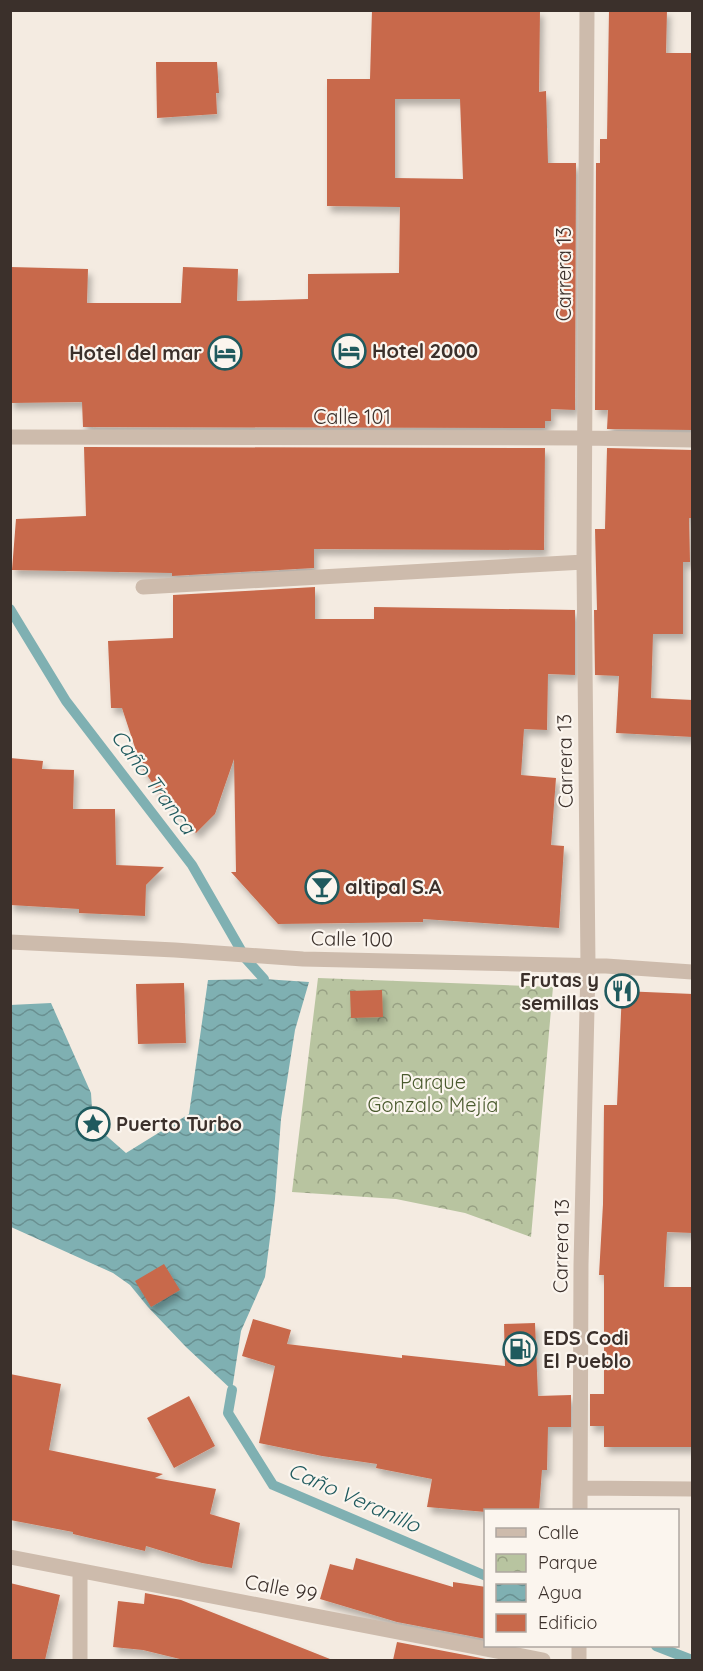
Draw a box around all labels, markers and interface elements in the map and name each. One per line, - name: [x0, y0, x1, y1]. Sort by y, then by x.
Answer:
- street label: Carrera 13: [551, 227, 576, 321]
- hotel icon: Hotel 2000: [331, 333, 367, 369]
- hotel icon: Hotel del mar: [207, 335, 243, 371]
- place label: Hotel 2000: [372, 338, 478, 363]
- place label: Hotel del mar: [69, 340, 202, 365]
- street label: Calle 101: [313, 404, 391, 429]
- street label: Carrera 13: [551, 714, 578, 808]
- water label: Caño Tranca: [106, 724, 202, 840]
- bar icon: altipal S.A: [304, 869, 340, 905]
- place label: altipal S.A: [345, 874, 442, 899]
- street label: Calle 100: [311, 925, 393, 952]
- place label: Frutas y semillas: [520, 967, 599, 1015]
- restaurant icon: Frutas y semillas: [604, 973, 640, 1009]
- park label: Parque Gonzalo Mejía: [368, 1069, 498, 1117]
- place icon: Puerto Turbo: [75, 1106, 111, 1142]
- place label: Puerto Turbo: [116, 1111, 242, 1136]
- street label: Carrera 13: [547, 1199, 574, 1293]
- place label: EDS Codi El Pueblo: [543, 1325, 631, 1373]
- fuel station icon: EDS Codi El Pueblo: [502, 1331, 538, 1367]
- water label: Caño Veranillo: [284, 1456, 426, 1538]
- legend: [484, 1509, 679, 1647]
- text: Calle: [538, 1521, 579, 1544]
- text: Parque: [538, 1551, 597, 1574]
- street label: Calle 99: [243, 1568, 319, 1607]
- text: Agua: [538, 1581, 582, 1604]
- text: Edificio: [538, 1611, 597, 1634]

